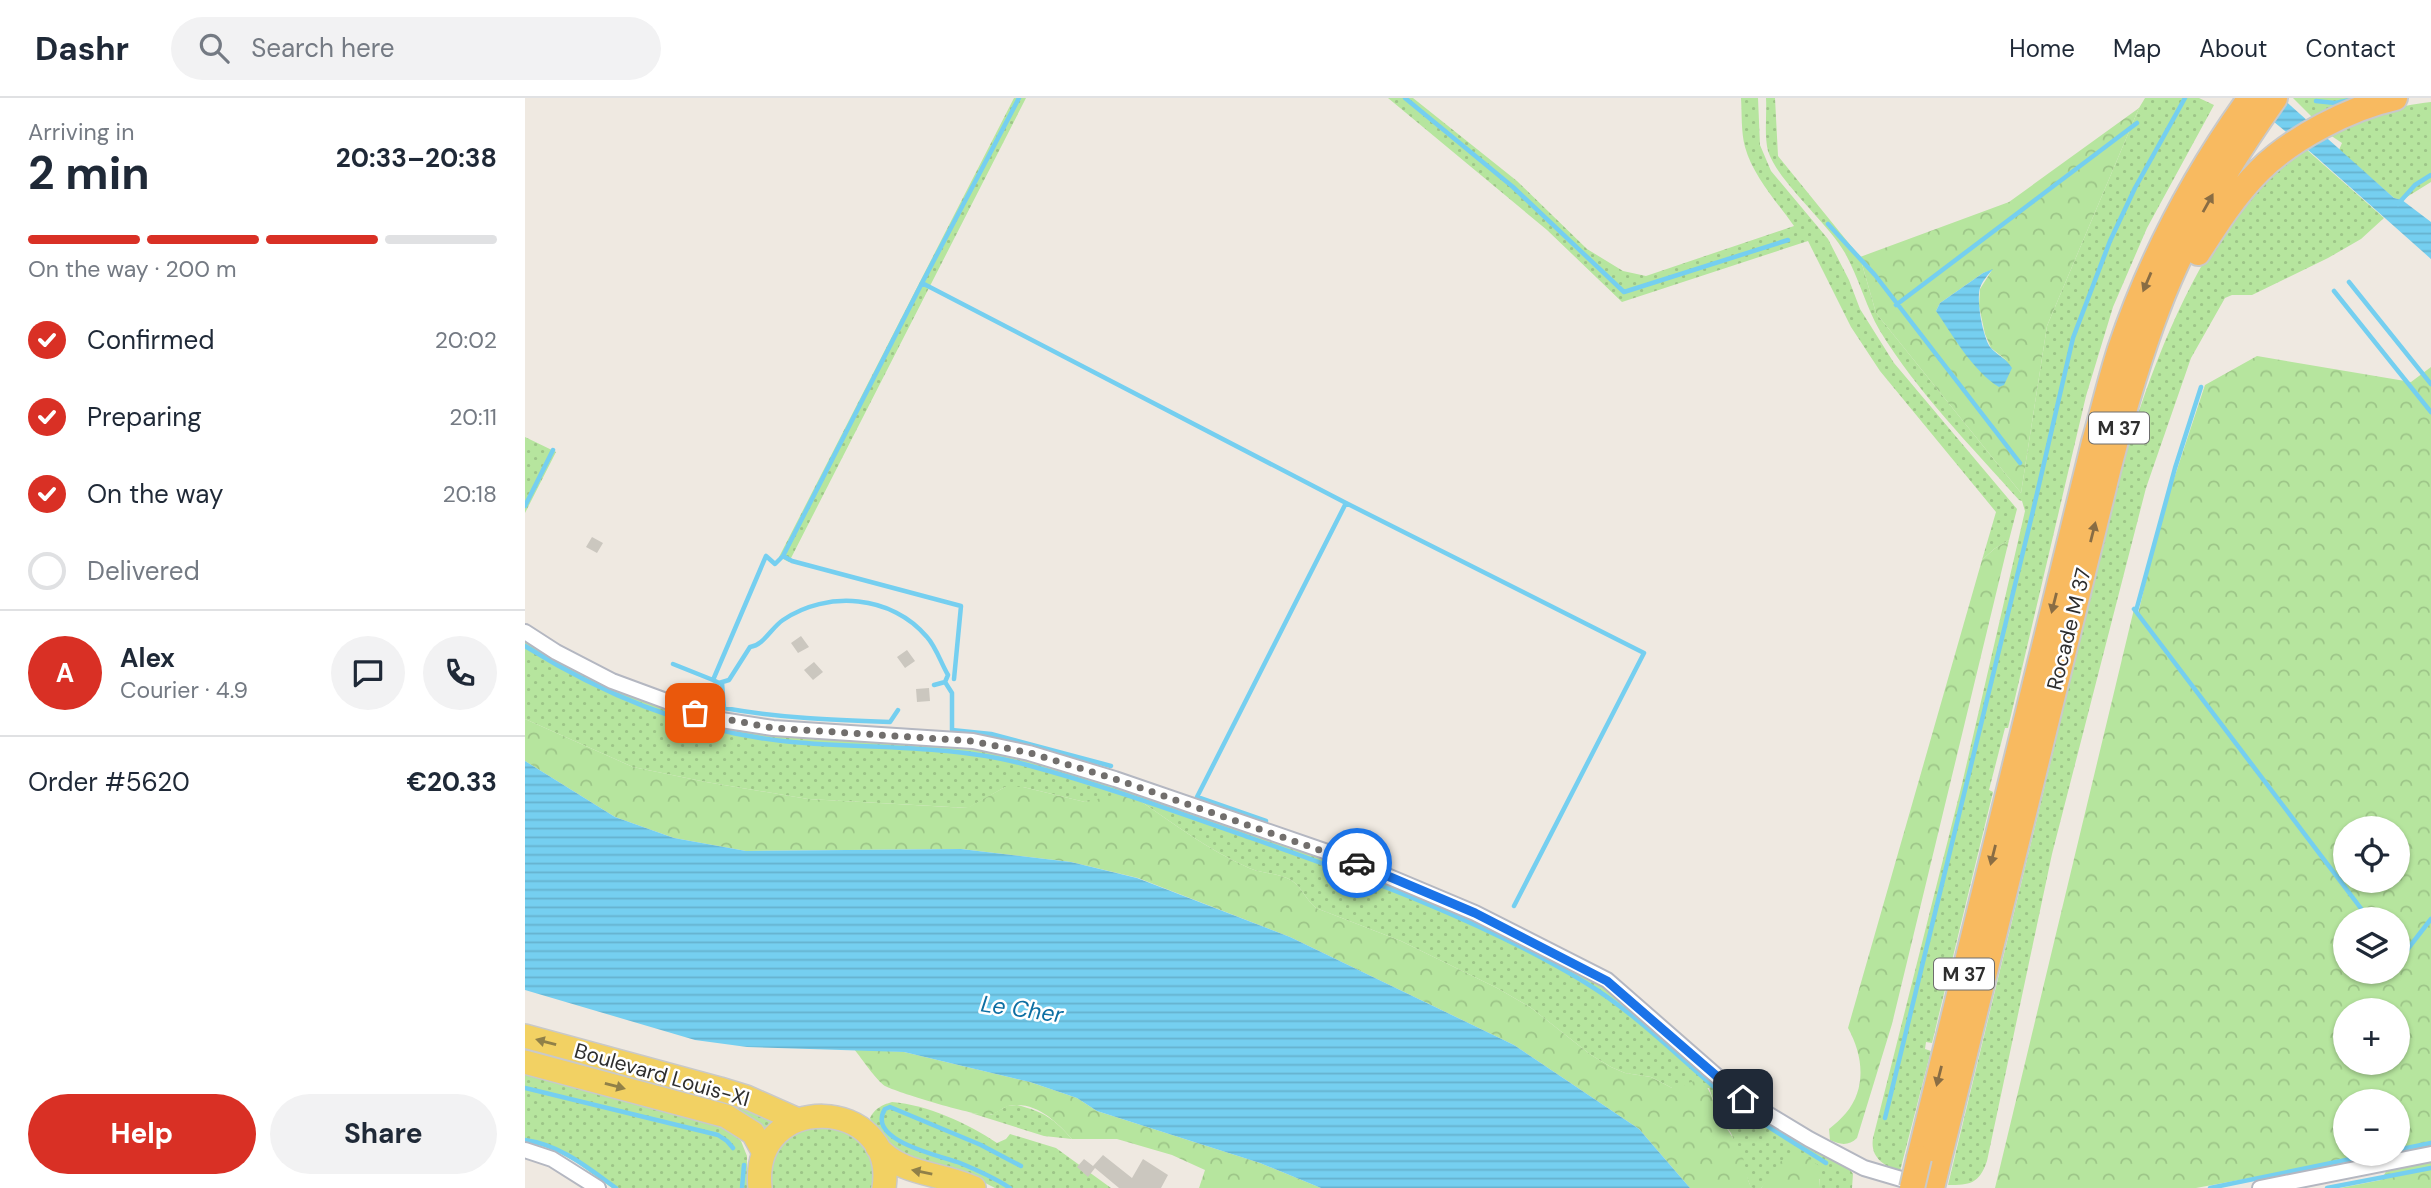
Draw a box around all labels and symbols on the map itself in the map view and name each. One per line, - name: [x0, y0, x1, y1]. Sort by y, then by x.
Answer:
- one-way arrow: [2202, 193, 2214, 212]
- one-way arrow: [2141, 271, 2152, 292]
- road number: M 37: [2089, 412, 2149, 444]
- one-way arrow: [2088, 521, 2099, 543]
- street label: Rocade M 37: [2040, 565, 2098, 693]
- one-way arrow: [2048, 592, 2059, 614]
- pin: [665, 683, 725, 743]
- courier: [1322, 828, 1392, 898]
- one-way arrow: [1987, 844, 1998, 866]
- road number: M 37: [1934, 958, 1994, 989]
- water label: Le Cher: [979, 988, 1066, 1030]
- one-way arrow: [534, 1036, 556, 1047]
- street label: Boulevard Louis-XI: [571, 1037, 753, 1113]
- one-way arrow: [1933, 1065, 1944, 1087]
- pin: [1713, 1069, 1773, 1129]
- one-way arrow: [604, 1081, 626, 1092]
- one-way arrow: [911, 1167, 933, 1178]

